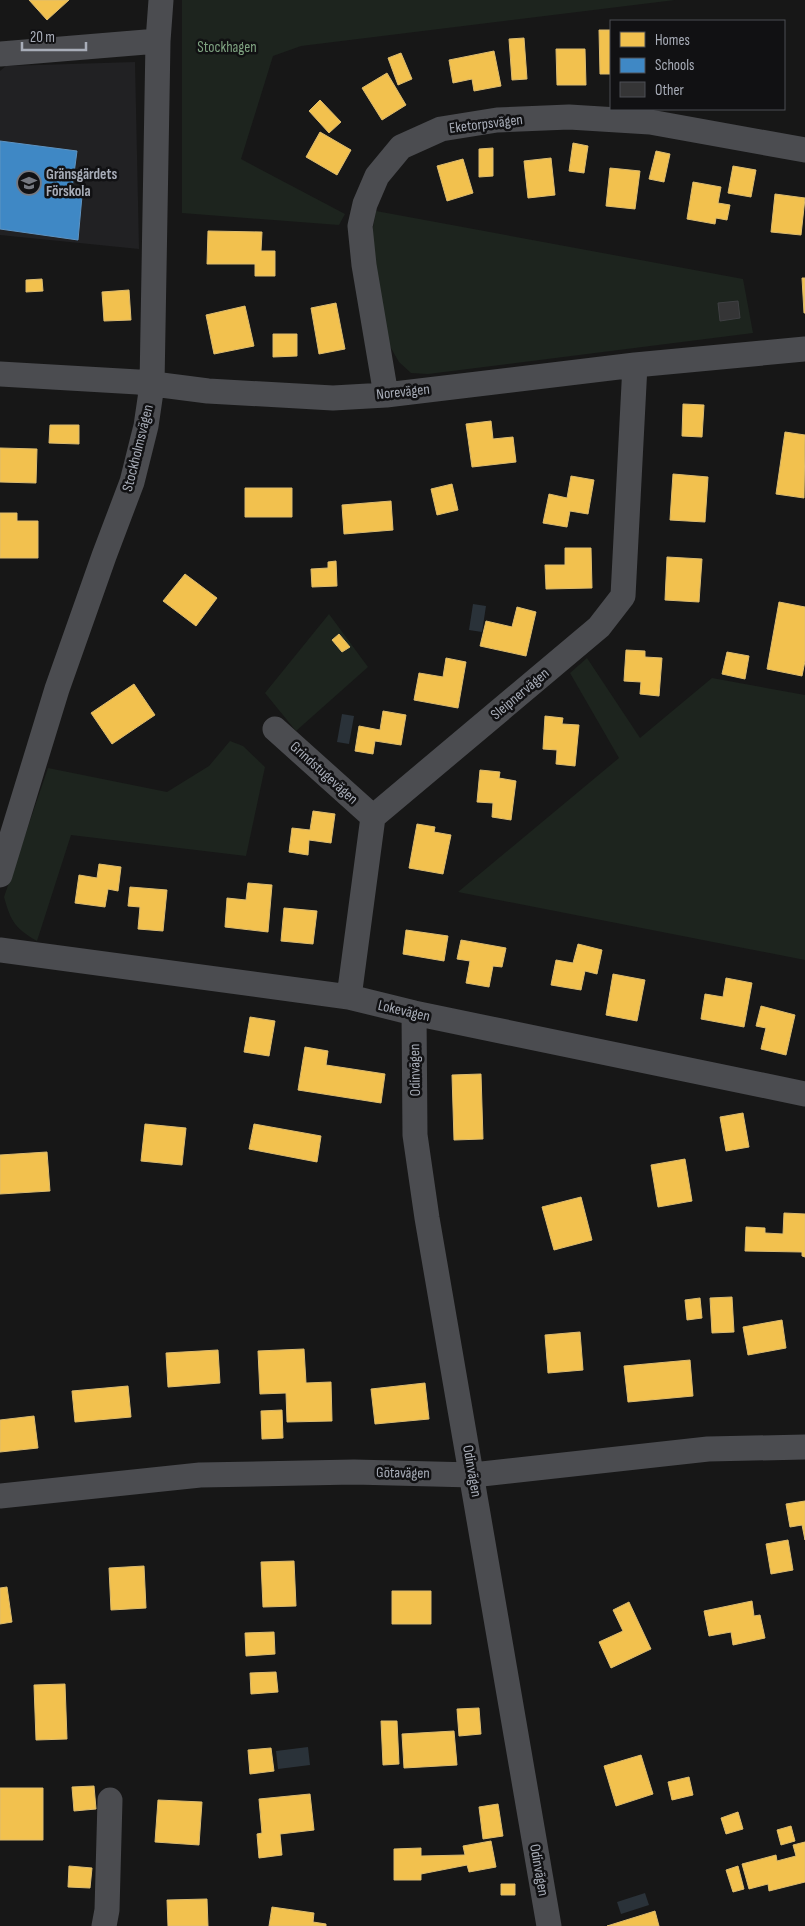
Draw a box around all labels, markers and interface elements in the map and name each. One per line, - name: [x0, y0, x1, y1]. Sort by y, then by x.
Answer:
- scale bar: [22, 20, 86, 52]
- legend: [610, 20, 785, 110]
- text: 20 m: [30, 28, 55, 47]
- text: Homes: [655, 31, 690, 50]
- park label: Stockhagen: [197, 38, 257, 57]
- text: Schools: [655, 56, 694, 75]
- text: Other: [655, 81, 684, 100]
- street label: Eketorpsvägen: [448, 110, 524, 138]
- place label: Gränsgärdets Förskola: [46, 165, 117, 201]
- school or university icon: Gränsgärdets Förskola: [16, 170, 42, 196]
- street label: Norevägen: [375, 380, 431, 404]
- street label: Stockholmsvägen: [118, 403, 158, 493]
- street label: Sleipnervägen: [487, 664, 553, 724]
- street label: Grindstugevägen: [286, 737, 362, 809]
- street label: Lokevägen: [376, 996, 432, 1026]
- street label: Odinvägen: [405, 1044, 425, 1096]
- street label: Odinvägen: [458, 1443, 486, 1499]
- street label: Götavägen: [376, 1463, 430, 1483]
- street label: Odinvägen: [525, 1842, 553, 1898]

